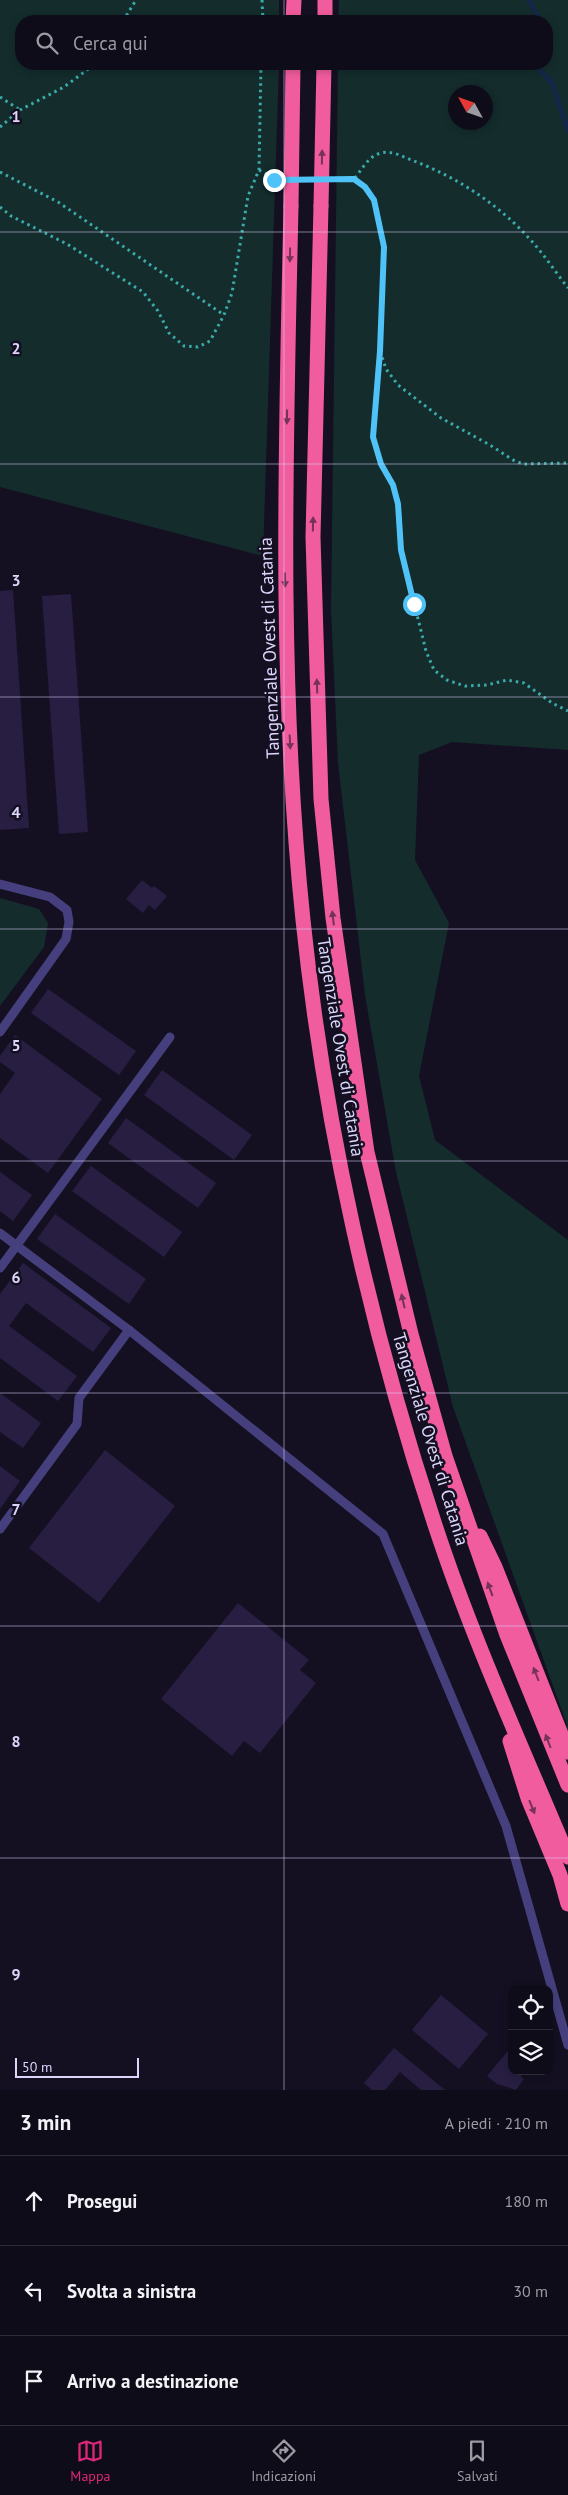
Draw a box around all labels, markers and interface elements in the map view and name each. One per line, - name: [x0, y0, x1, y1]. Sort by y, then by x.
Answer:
- search box: [15, 15, 553, 70]
- icon: search: [33, 29, 61, 57]
- text: Cerca qui: [73, 31, 148, 55]
- north arrow: [448, 85, 493, 130]
- text: 1: [11, 106, 21, 126]
- one-way arrow: [318, 149, 326, 165]
- route end: [263, 169, 286, 192]
- one-way arrow: [286, 247, 294, 263]
- text: 2: [11, 338, 21, 358]
- one-way arrow: [283, 409, 291, 425]
- one-way arrow: [309, 515, 317, 531]
- street label: Tangenziale Ovest di Catania: [254, 537, 284, 759]
- text: 3: [11, 570, 21, 590]
- one-way arrow: [281, 572, 289, 588]
- route start: [403, 593, 426, 616]
- one-way arrow: [312, 678, 320, 694]
- one-way arrow: [286, 734, 294, 750]
- text: 4: [11, 802, 21, 822]
- one-way arrow: [329, 909, 337, 925]
- street label: Tangenziale Ovest di Catania: [312, 936, 370, 1158]
- text: 5: [11, 1035, 21, 1055]
- text: 6: [11, 1267, 21, 1287]
- one-way arrow: [399, 1294, 407, 1309]
- street label: Tangenziale Ovest di Catania: [388, 1330, 474, 1548]
- text: 7: [11, 1499, 21, 1519]
- one-way arrow: [486, 1581, 494, 1596]
- one-way arrow: [532, 1667, 540, 1681]
- text: 8: [11, 1731, 21, 1751]
- one-way arrow: [544, 1733, 552, 1748]
- one-way arrow: [529, 1800, 537, 1815]
- text: 9: [11, 1964, 21, 1984]
- map controls: [508, 1985, 553, 2075]
- button: locate: [508, 1985, 553, 2030]
- button: layers: [508, 2030, 553, 2075]
- scale bar: [15, 2055, 139, 2078]
- text: 50 m: [22, 2058, 52, 2076]
- text: 3 min: [20, 2109, 71, 2136]
- text: A piedi · 210 m: [445, 2113, 548, 2133]
- icon: ahead: [20, 2187, 48, 2215]
- text: Prosegui: [67, 2189, 137, 2213]
- text: 180 m: [505, 2191, 548, 2211]
- icon: left: [20, 2277, 48, 2305]
- text: Svolta a sinistra: [67, 2279, 196, 2303]
- text: 30 m: [513, 2281, 548, 2301]
- icon: arrive: [20, 2367, 48, 2395]
- text: Arrivo a destinazione: [67, 2369, 239, 2393]
- tab: Mappa: [70, 2437, 110, 2485]
- tab: Indicazioni: [251, 2437, 316, 2485]
- tab: Salvati: [457, 2437, 498, 2485]

